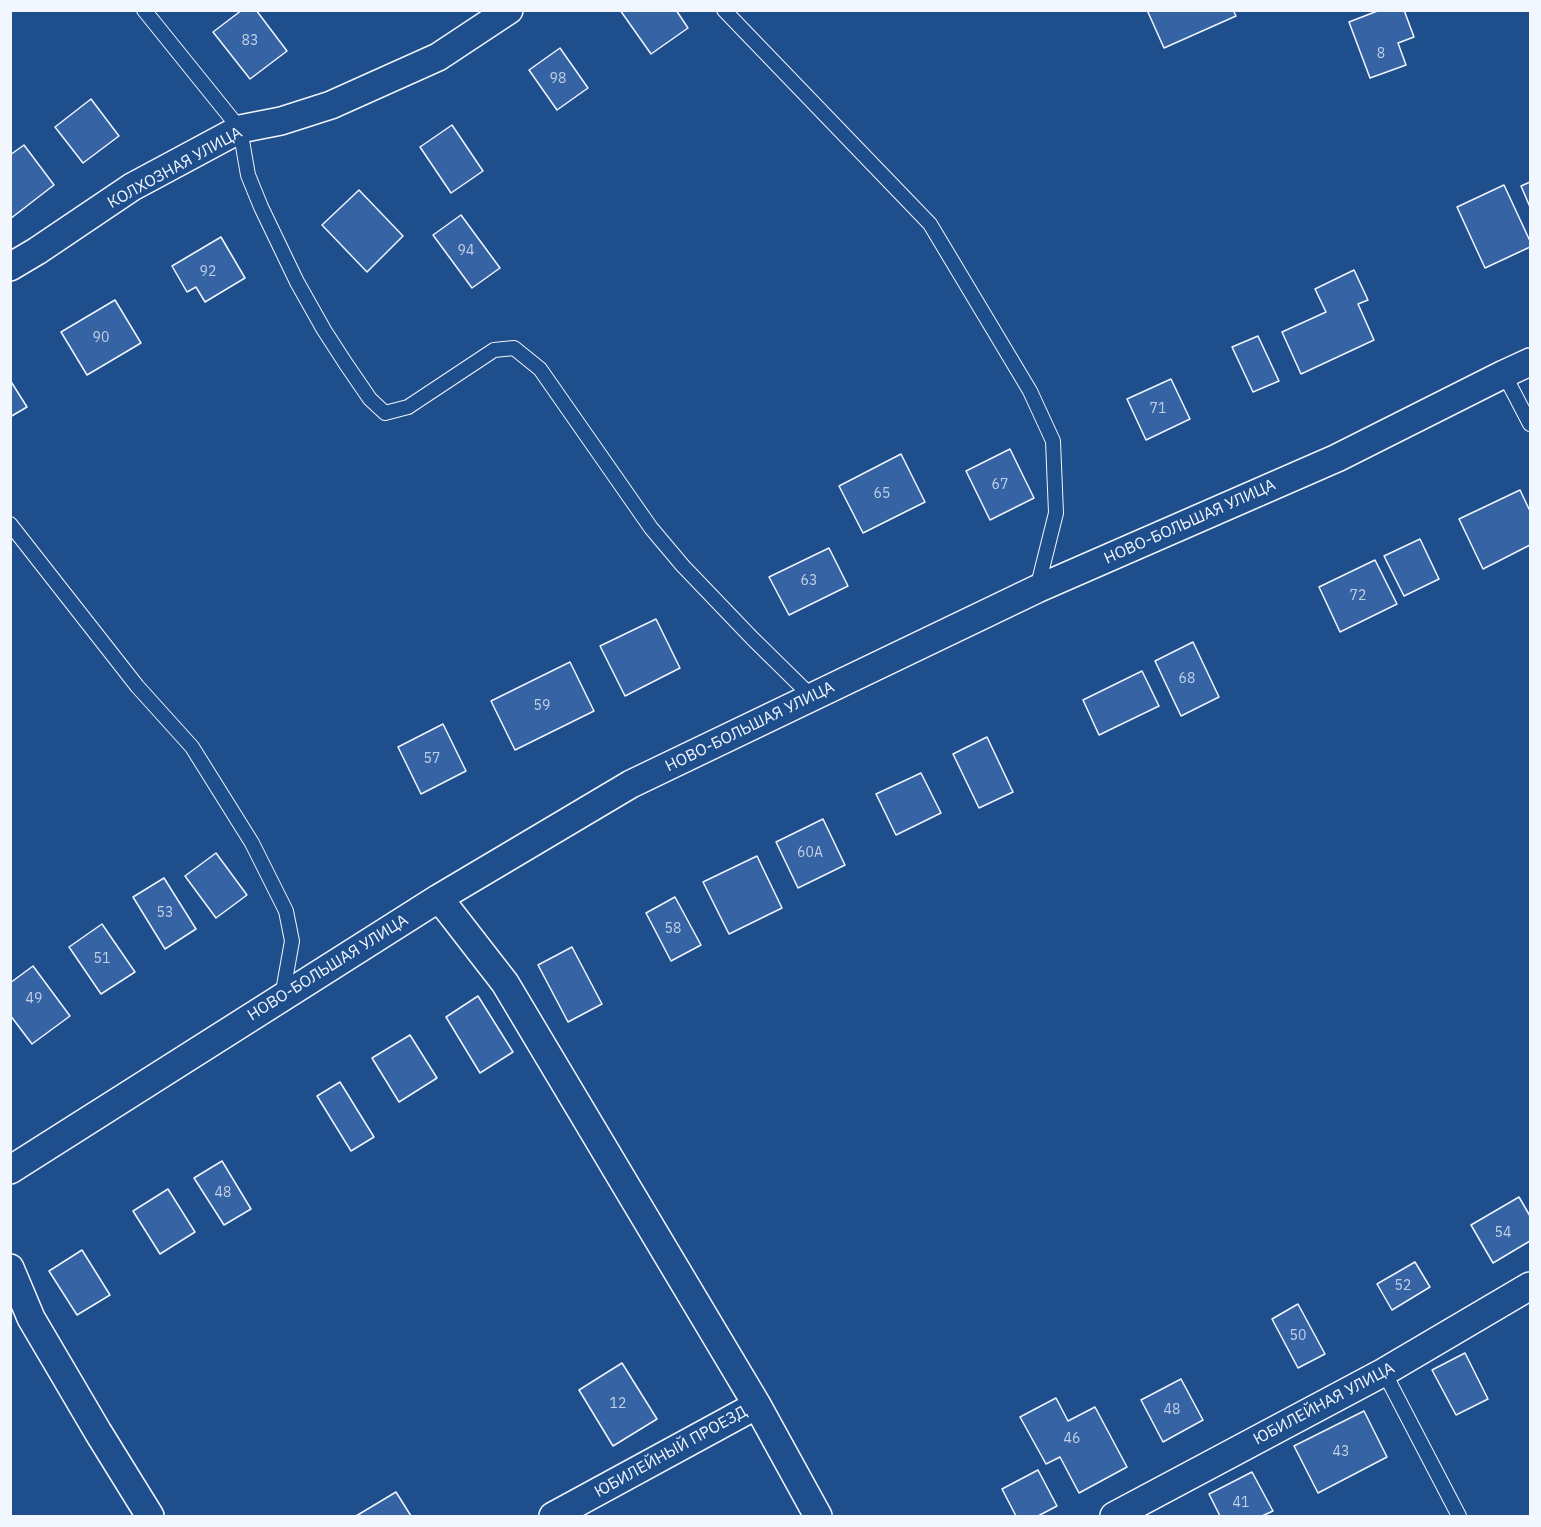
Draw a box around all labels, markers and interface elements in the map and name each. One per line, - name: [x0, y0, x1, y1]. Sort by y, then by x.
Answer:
- house number: 83: [242, 33, 258, 49]
- house number: 8: [1377, 46, 1385, 62]
- house number: 98: [550, 71, 566, 87]
- street label: КОЛХОЗНАЯ УЛИЦА: [104, 123, 246, 213]
- house number: 94: [458, 243, 474, 259]
- house number: 92: [200, 264, 216, 280]
- house number: 90: [93, 330, 109, 346]
- house number: 71: [1150, 401, 1166, 417]
- street label: НОВО-БОЛЬШАЯ УЛИЦА: [1101, 475, 1279, 569]
- house number: 67: [992, 477, 1008, 493]
- house number: 65: [874, 486, 890, 502]
- house number: 63: [801, 573, 817, 589]
- house number: 72: [1350, 588, 1366, 604]
- house number: 68: [1179, 671, 1195, 687]
- street label: НОВО-БОЛЬШАЯ УЛИЦА: [662, 678, 838, 776]
- house number: 59: [534, 698, 550, 714]
- house number: 57: [424, 751, 440, 767]
- house number: 60А: [797, 845, 823, 861]
- house number: 53: [157, 905, 173, 921]
- street label: НОВО-БОЛЬШАЯ УЛИЦА: [244, 911, 412, 1025]
- house number: 58: [665, 921, 681, 937]
- house number: 51: [94, 951, 110, 967]
- house number: 49: [26, 991, 42, 1007]
- house number: 48: [215, 1185, 231, 1201]
- house number: 54: [1495, 1225, 1511, 1241]
- house number: 52: [1395, 1278, 1411, 1294]
- house number: 50: [1290, 1328, 1306, 1344]
- street label: ЮБИЛЕЙНАЯ УЛИЦА: [1250, 1359, 1398, 1449]
- house number: 12: [610, 1396, 626, 1412]
- street label: ЮБИЛЕЙНЫЙ ПРОЕЗД: [591, 1402, 751, 1502]
- house number: 48: [1164, 1402, 1180, 1418]
- house number: 46: [1064, 1431, 1080, 1447]
- house number: 43: [1333, 1444, 1349, 1460]
- house number: 41: [1233, 1495, 1249, 1511]

